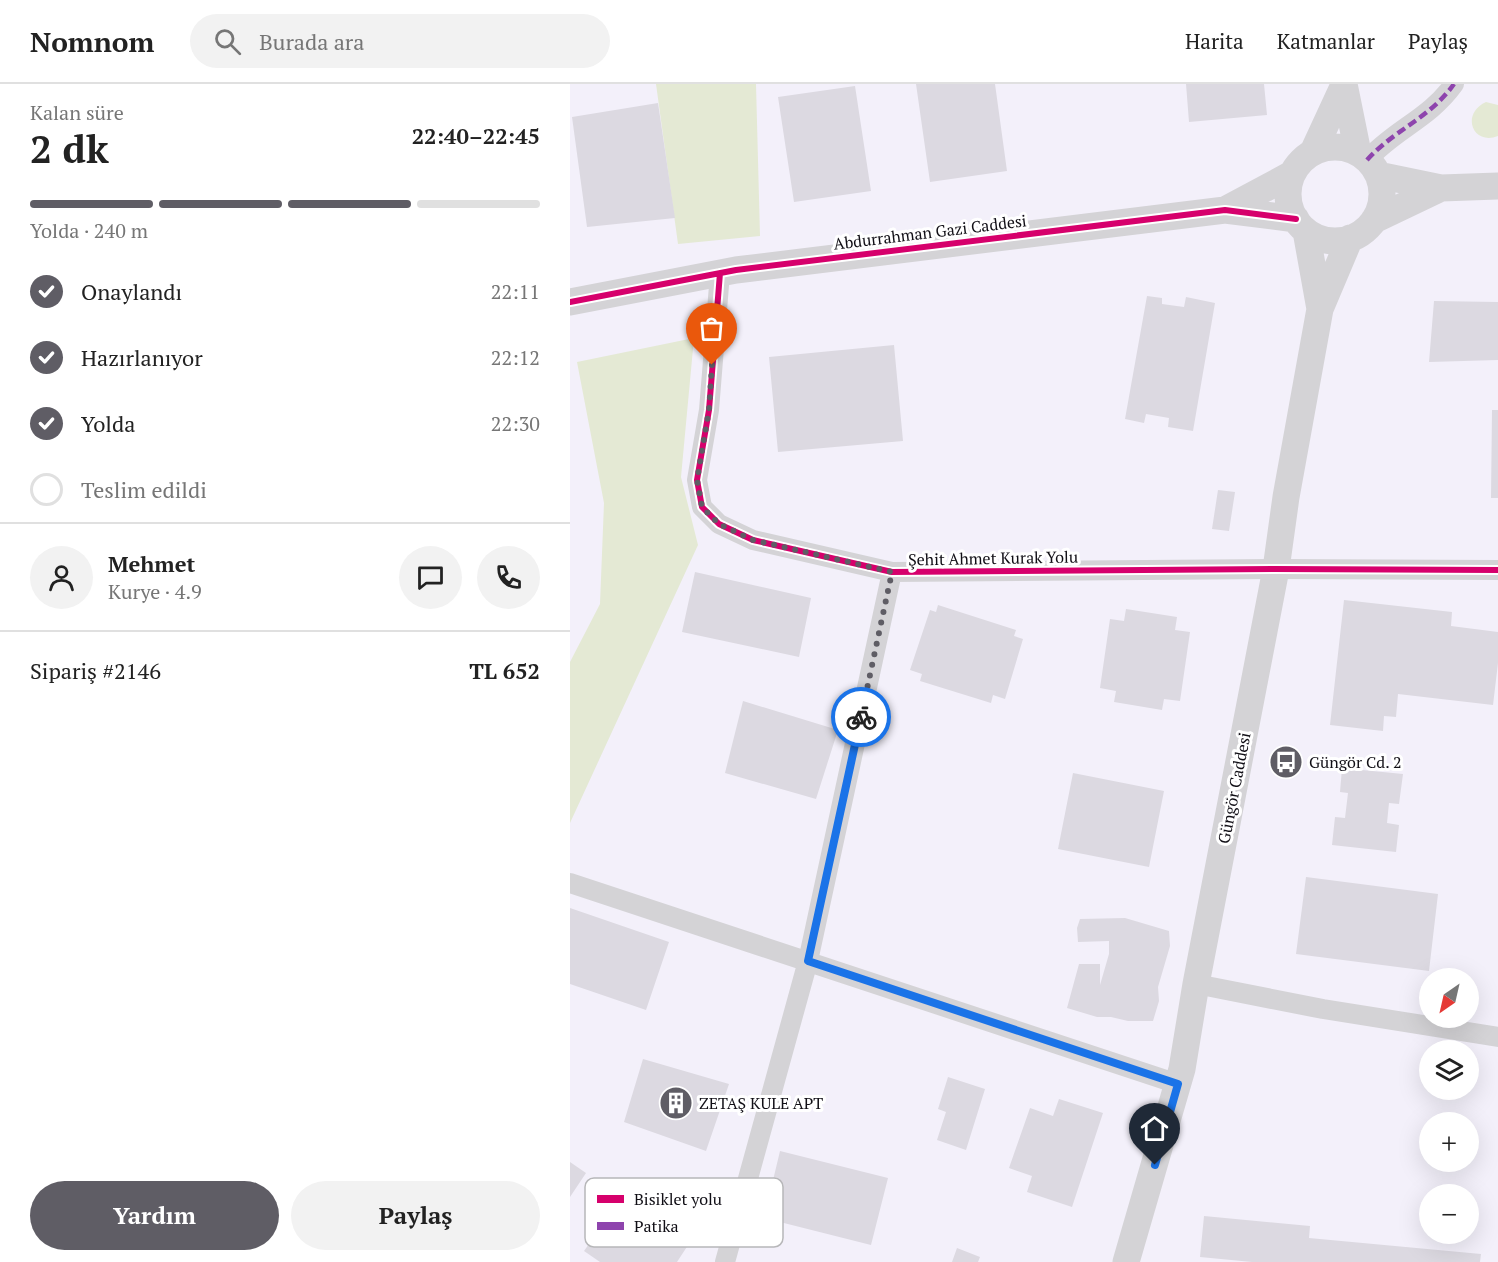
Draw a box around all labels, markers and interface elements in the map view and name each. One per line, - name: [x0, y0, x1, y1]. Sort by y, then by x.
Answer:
- search box: [190, 14, 610, 68]
- text: Nomnom: [30, 23, 154, 60]
- icon: search: [211, 25, 244, 58]
- text: Burada ara: [259, 27, 364, 56]
- text: Harita: [1185, 27, 1244, 55]
- text: Katmanlar: [1277, 27, 1375, 55]
- text: Paylaş: [1408, 27, 1468, 55]
- text: Kalan süre: [30, 99, 124, 126]
- text: 22:40–22:45: [412, 121, 540, 150]
- text: 2 dk: [30, 122, 109, 174]
- street label: Abdurrahman Gazi Caddesi: [832, 209, 1028, 255]
- text: Yolda · 240 m: [30, 217, 148, 244]
- icon: check: [30, 275, 63, 308]
- text: Onaylandı: [81, 277, 182, 306]
- text: 22:11: [491, 278, 540, 305]
- pin: [686, 303, 737, 365]
- icon: bag: [695, 312, 728, 345]
- icon: check: [30, 341, 63, 374]
- text: Hazırlanıyor: [81, 343, 203, 372]
- text: 22:12: [491, 344, 540, 371]
- icon: check: [30, 407, 63, 440]
- text: Yolda: [81, 409, 135, 438]
- text: 22:30: [491, 410, 540, 437]
- text: Teslim edildi: [81, 475, 207, 504]
- button: person: [30, 546, 93, 609]
- button: chat: [399, 546, 462, 609]
- button: phone: [477, 546, 540, 609]
- street label: Şehit Ahmet Kurak Yolu: [908, 546, 1078, 570]
- text: Mehmet: [108, 549, 195, 578]
- text: Kurye · 4.9: [108, 578, 202, 605]
- text: Sipariş #2146: [30, 656, 161, 685]
- text: TL 652: [469, 656, 540, 685]
- courier: [831, 687, 891, 747]
- icon: bike: [845, 701, 878, 734]
- street label: Güngör Caddesi: [1212, 730, 1256, 846]
- bus stop icon: Güngör Cd. 2: [1268, 744, 1304, 780]
- place label: Güngör Cd. 2: [1309, 751, 1401, 773]
- north arrow: [1419, 968, 1479, 1028]
- map controls: [1419, 968, 1479, 1244]
- button: layers: [1419, 1040, 1479, 1100]
- building icon: ZETAŞ KULE APT: [658, 1085, 694, 1121]
- place label: ZETAŞ KULE APT: [699, 1092, 823, 1114]
- pin: [1129, 1103, 1180, 1165]
- icon: home: [1138, 1112, 1171, 1145]
- button: +: [1419, 1112, 1479, 1172]
- legend: [585, 1178, 783, 1247]
- button: Yardım: [30, 1181, 279, 1250]
- button: Paylaş: [291, 1181, 540, 1250]
- button: −: [1419, 1184, 1479, 1244]
- text: Bisiklet yolu: [634, 1188, 722, 1210]
- text: Patika: [634, 1215, 679, 1237]

